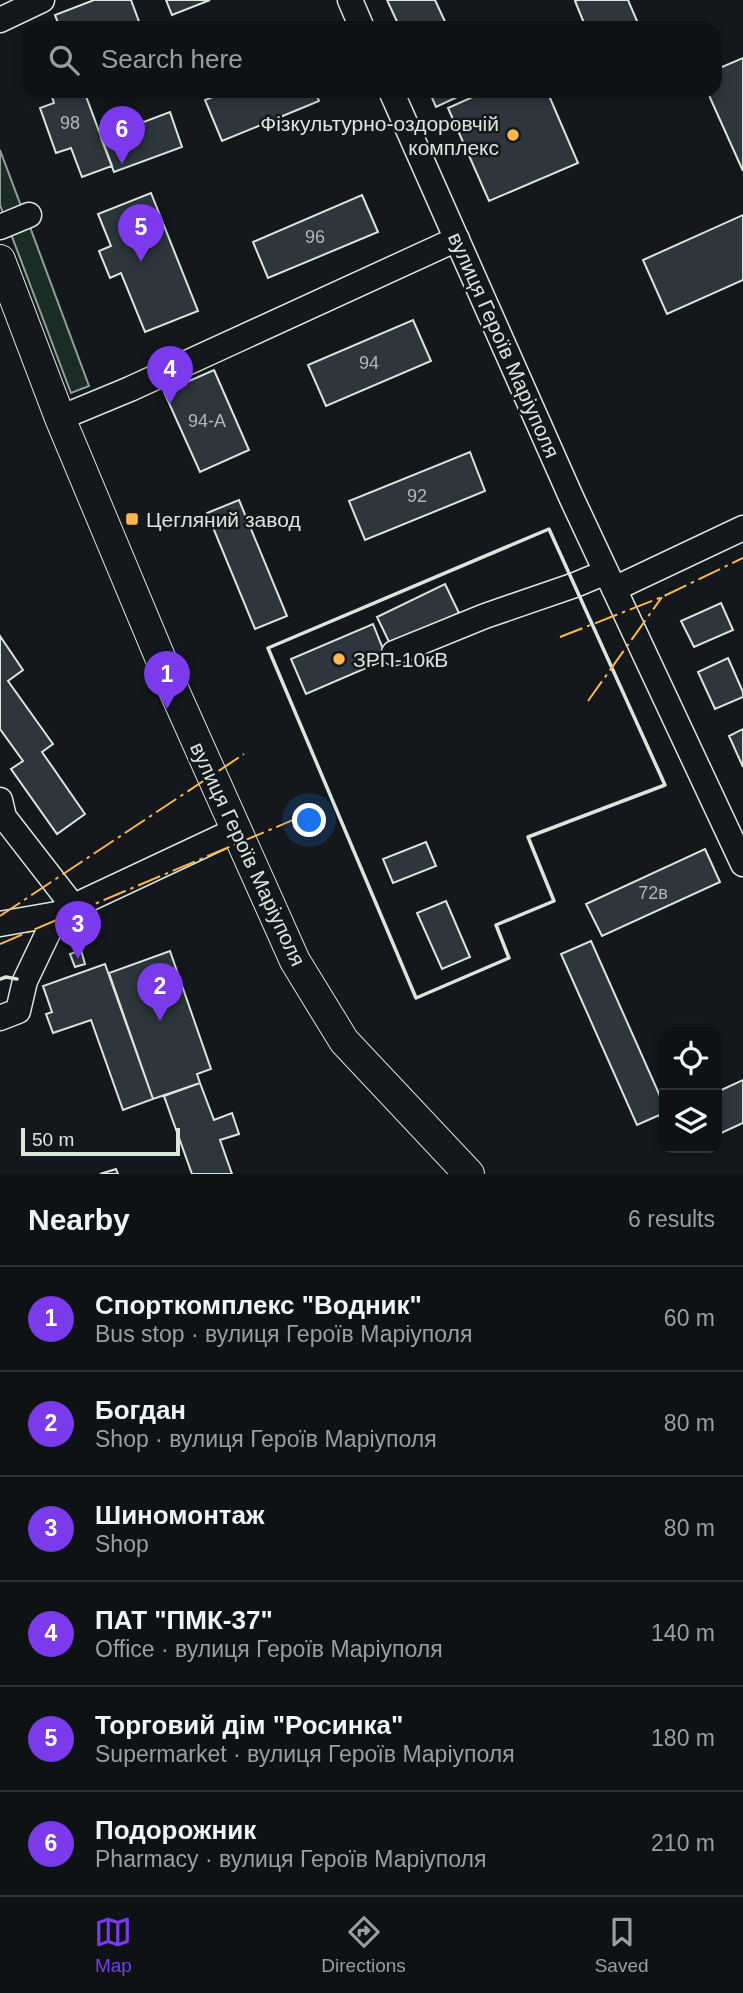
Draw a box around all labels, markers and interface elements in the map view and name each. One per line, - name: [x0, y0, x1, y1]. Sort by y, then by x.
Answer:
- search box: [21, 21, 722, 98]
- icon: search: [45, 41, 83, 79]
- text: Search here: [101, 44, 243, 74]
- pin: 6: [99, 106, 145, 164]
- place label: Фізкультурно-оздоровчій комплекс: [260, 112, 499, 159]
- house number: 98: [60, 113, 80, 133]
- marker: Фізкультурно-оздоровчій комплекс: [505, 127, 521, 143]
- pin: 5: [118, 204, 164, 262]
- house number: 96: [305, 227, 325, 247]
- street label: вулиця Героїв Маріуполя: [444, 229, 564, 461]
- pin: 4: [147, 346, 193, 404]
- house number: 94: [359, 353, 379, 373]
- house number: 94-А: [188, 411, 226, 431]
- house number: 92: [407, 486, 427, 506]
- place label: Цегляний завод: [146, 508, 301, 531]
- marker: Цегляний завод: [124, 511, 140, 527]
- place label: ЗРП-10кВ: [353, 648, 448, 671]
- pin: 1: [144, 651, 190, 709]
- marker: ЗРП-10кВ: [331, 651, 347, 667]
- street label: вулиця Героїв Маріуполя: [186, 738, 310, 970]
- your location: [292, 803, 326, 837]
- house number: 72в: [638, 883, 668, 903]
- pin: 3: [55, 901, 101, 959]
- pin: 2: [137, 963, 183, 1021]
- map controls: [659, 1027, 722, 1153]
- button: locate: [659, 1027, 722, 1090]
- button: layers: [659, 1090, 722, 1153]
- scale bar: [21, 1125, 180, 1157]
- text: 50 m: [32, 1129, 74, 1150]
- text: Nearby: [28, 1203, 130, 1236]
- text: 6 results: [628, 1206, 715, 1232]
- text: Спорткомплекс "Водник": [95, 1290, 422, 1320]
- text: 1: [45, 1305, 57, 1331]
- text: 60 m: [664, 1305, 715, 1331]
- text: Bus stop · вулиця Героїв Маріуполя: [95, 1321, 472, 1347]
- text: Богдан: [95, 1395, 186, 1425]
- text: 2: [45, 1410, 57, 1436]
- text: 80 m: [664, 1410, 715, 1436]
- text: Shop · вулиця Героїв Маріуполя: [95, 1426, 437, 1452]
- text: Шиномонтаж: [95, 1500, 264, 1530]
- text: 3: [45, 1515, 57, 1541]
- text: 80 m: [664, 1515, 715, 1541]
- text: Shop: [95, 1531, 149, 1557]
- text: ПАТ "ПМК-37": [95, 1605, 273, 1635]
- text: 4: [45, 1620, 57, 1646]
- text: 140 m: [651, 1620, 715, 1646]
- text: Office · вулиця Героїв Маріуполя: [95, 1636, 443, 1662]
- text: Торговий дім "Росинка": [95, 1710, 403, 1740]
- text: 5: [45, 1725, 57, 1751]
- text: 180 m: [651, 1725, 715, 1751]
- text: Supermarket · вулиця Героїв Маріуполя: [95, 1741, 515, 1767]
- text: Подорожник: [95, 1815, 256, 1845]
- text: 6: [45, 1830, 57, 1856]
- text: 210 m: [651, 1830, 715, 1856]
- text: Pharmacy · вулиця Героїв Маріуполя: [95, 1846, 486, 1872]
- tab: Map: [94, 1913, 132, 1977]
- tab: Directions: [321, 1913, 406, 1977]
- tab: Saved: [595, 1913, 649, 1977]

